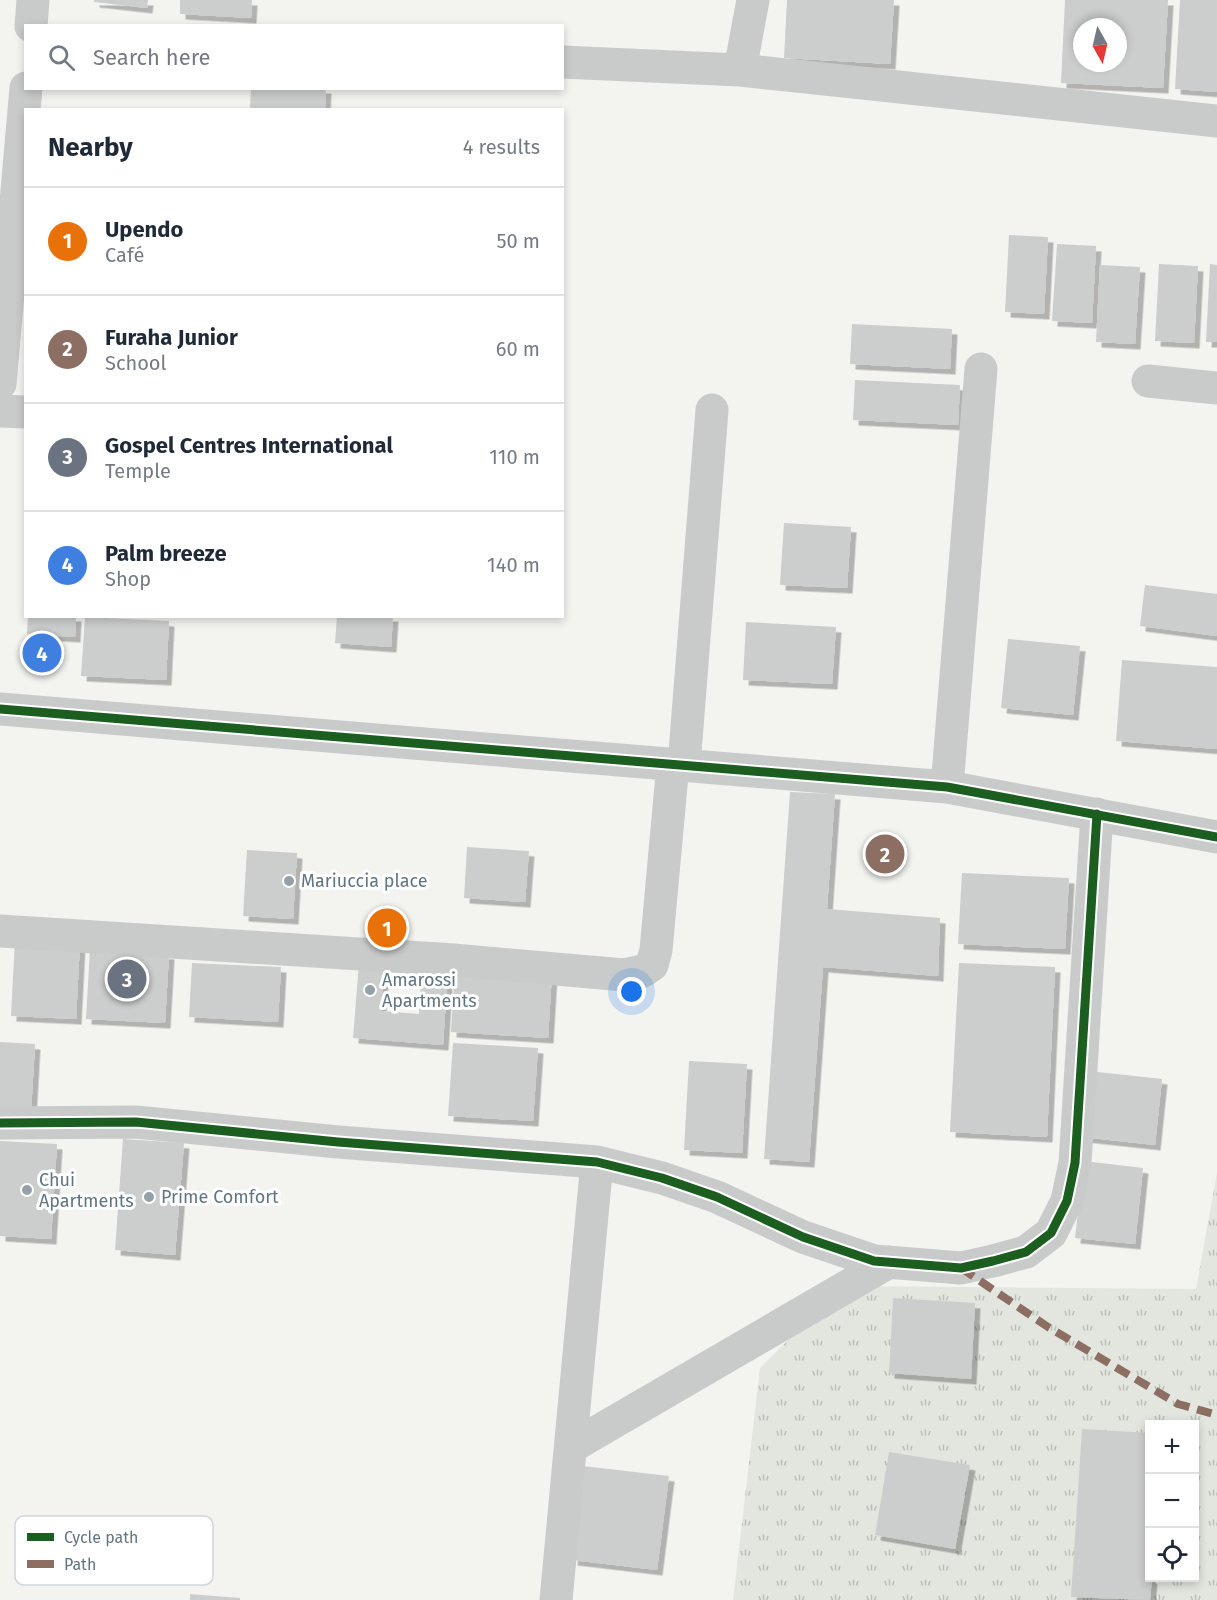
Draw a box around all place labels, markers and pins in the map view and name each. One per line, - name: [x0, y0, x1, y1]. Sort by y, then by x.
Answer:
- pin: 4: [22, 630, 62, 676]
- pin: 2: [866, 832, 904, 876]
- place label: Mariuccia place: [301, 870, 428, 892]
- marker: Mariuccia place: [282, 874, 296, 888]
- pin: 1: [368, 906, 406, 950]
- pin: 3: [108, 956, 146, 1002]
- place label: Amarossi Apartments: [382, 969, 477, 1012]
- marker: Amarossi Apartments: [363, 983, 377, 997]
- place label: Chui Apartments: [39, 1169, 134, 1212]
- marker: Chui Apartments: [20, 1183, 34, 1197]
- place label: Prime Comfort: [161, 1186, 279, 1208]
- marker: Prime Comfort: [142, 1190, 156, 1204]

